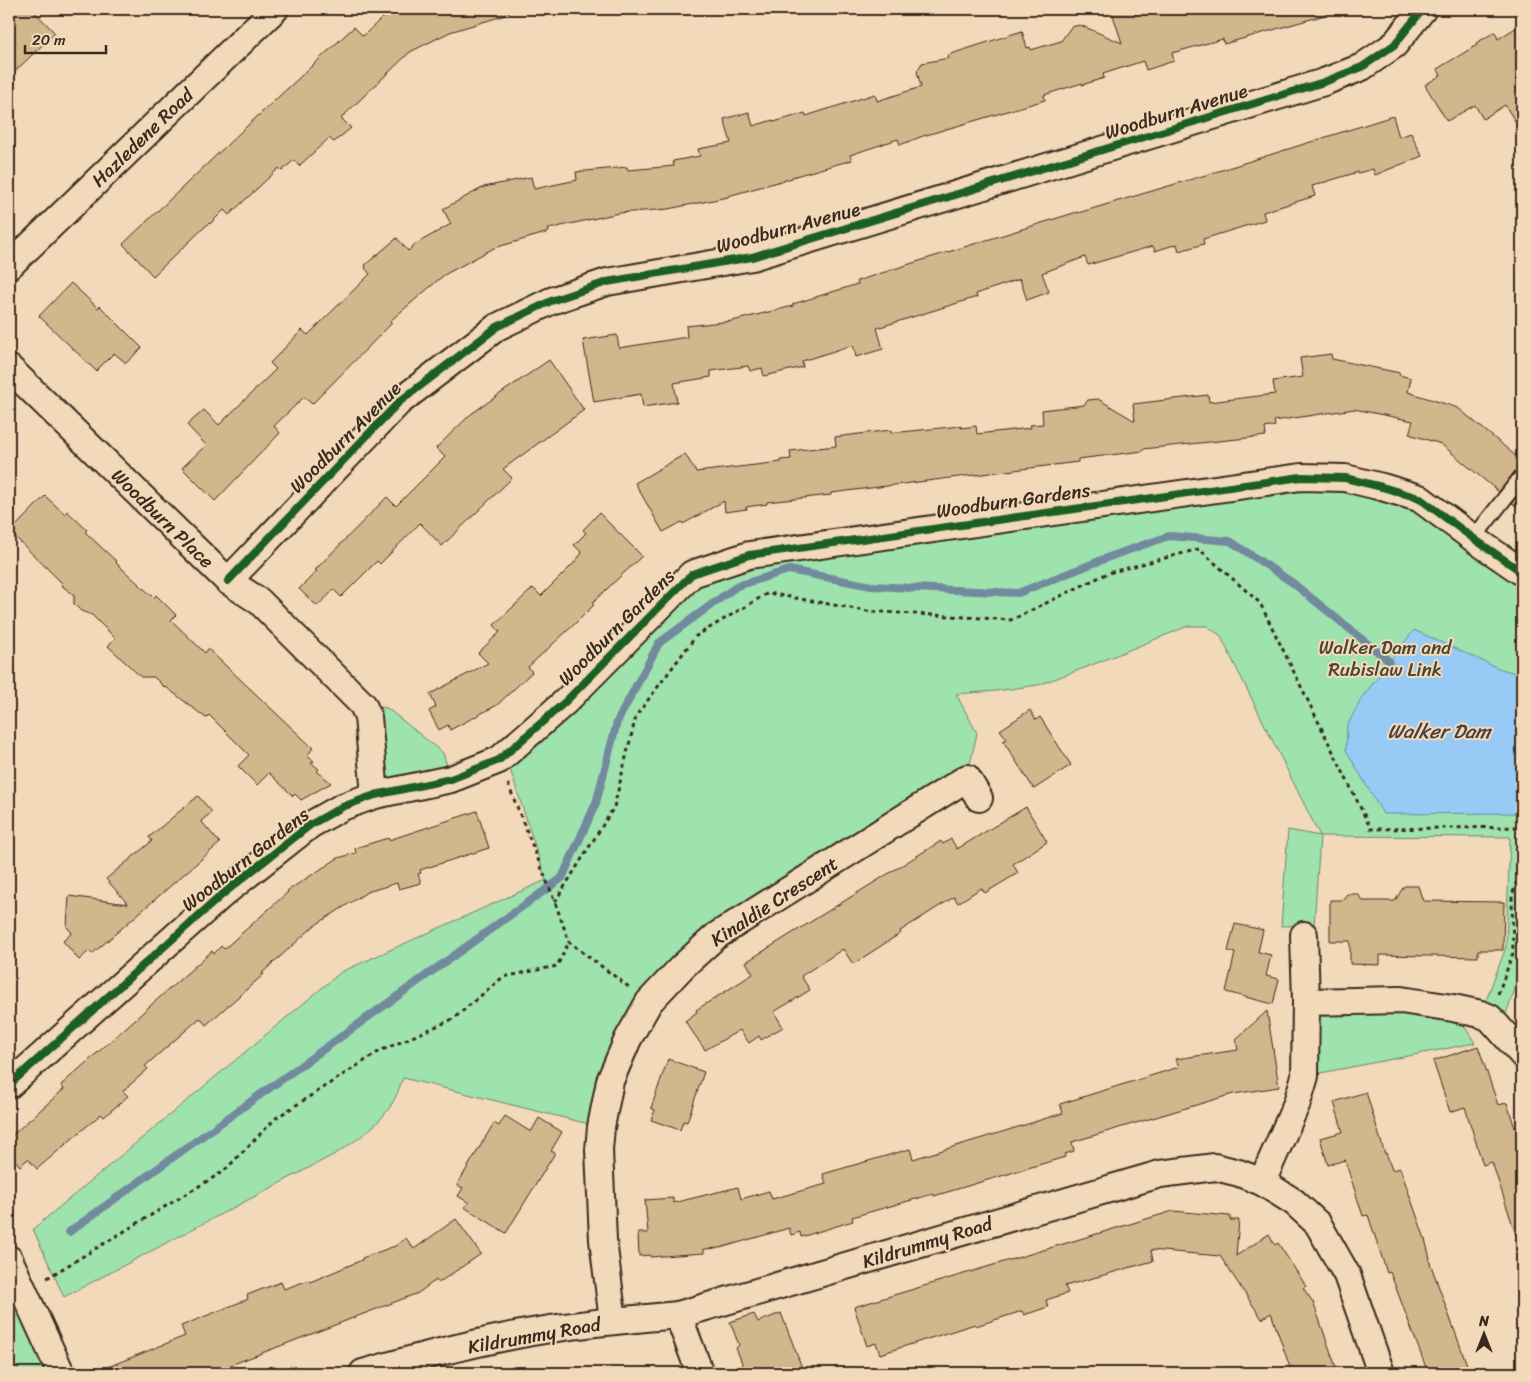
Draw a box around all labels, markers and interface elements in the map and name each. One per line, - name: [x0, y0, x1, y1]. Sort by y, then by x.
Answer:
- scale bar: [25, 22, 106, 54]
- text: 20 m: [32, 27, 66, 53]
- street label: Woodburn Avenue: [1101, 74, 1252, 149]
- street label: Hazledene Road: [83, 79, 202, 195]
- street label: Woodburn Avenue: [712, 192, 864, 263]
- street label: Woodburn Avenue: [281, 373, 409, 501]
- street label: Woodburn Place: [103, 460, 222, 577]
- street label: Woodburn Gardens: [934, 473, 1092, 528]
- street label: Woodburn Gardens: [550, 561, 683, 694]
- park label: Walker Dam and Rubislaw Link: [1319, 631, 1453, 686]
- water label: Walker Dam: [1388, 714, 1493, 749]
- street label: Woodburn Gardens: [174, 798, 317, 920]
- street label: Kinaldie Crescent: [704, 847, 845, 955]
- street label: Kildrummy Road: [858, 1206, 998, 1278]
- street label: Kildrummy Road: [465, 1307, 605, 1363]
- text: N: [1478, 1309, 1489, 1334]
- north arrow: [1458, 1310, 1508, 1360]

